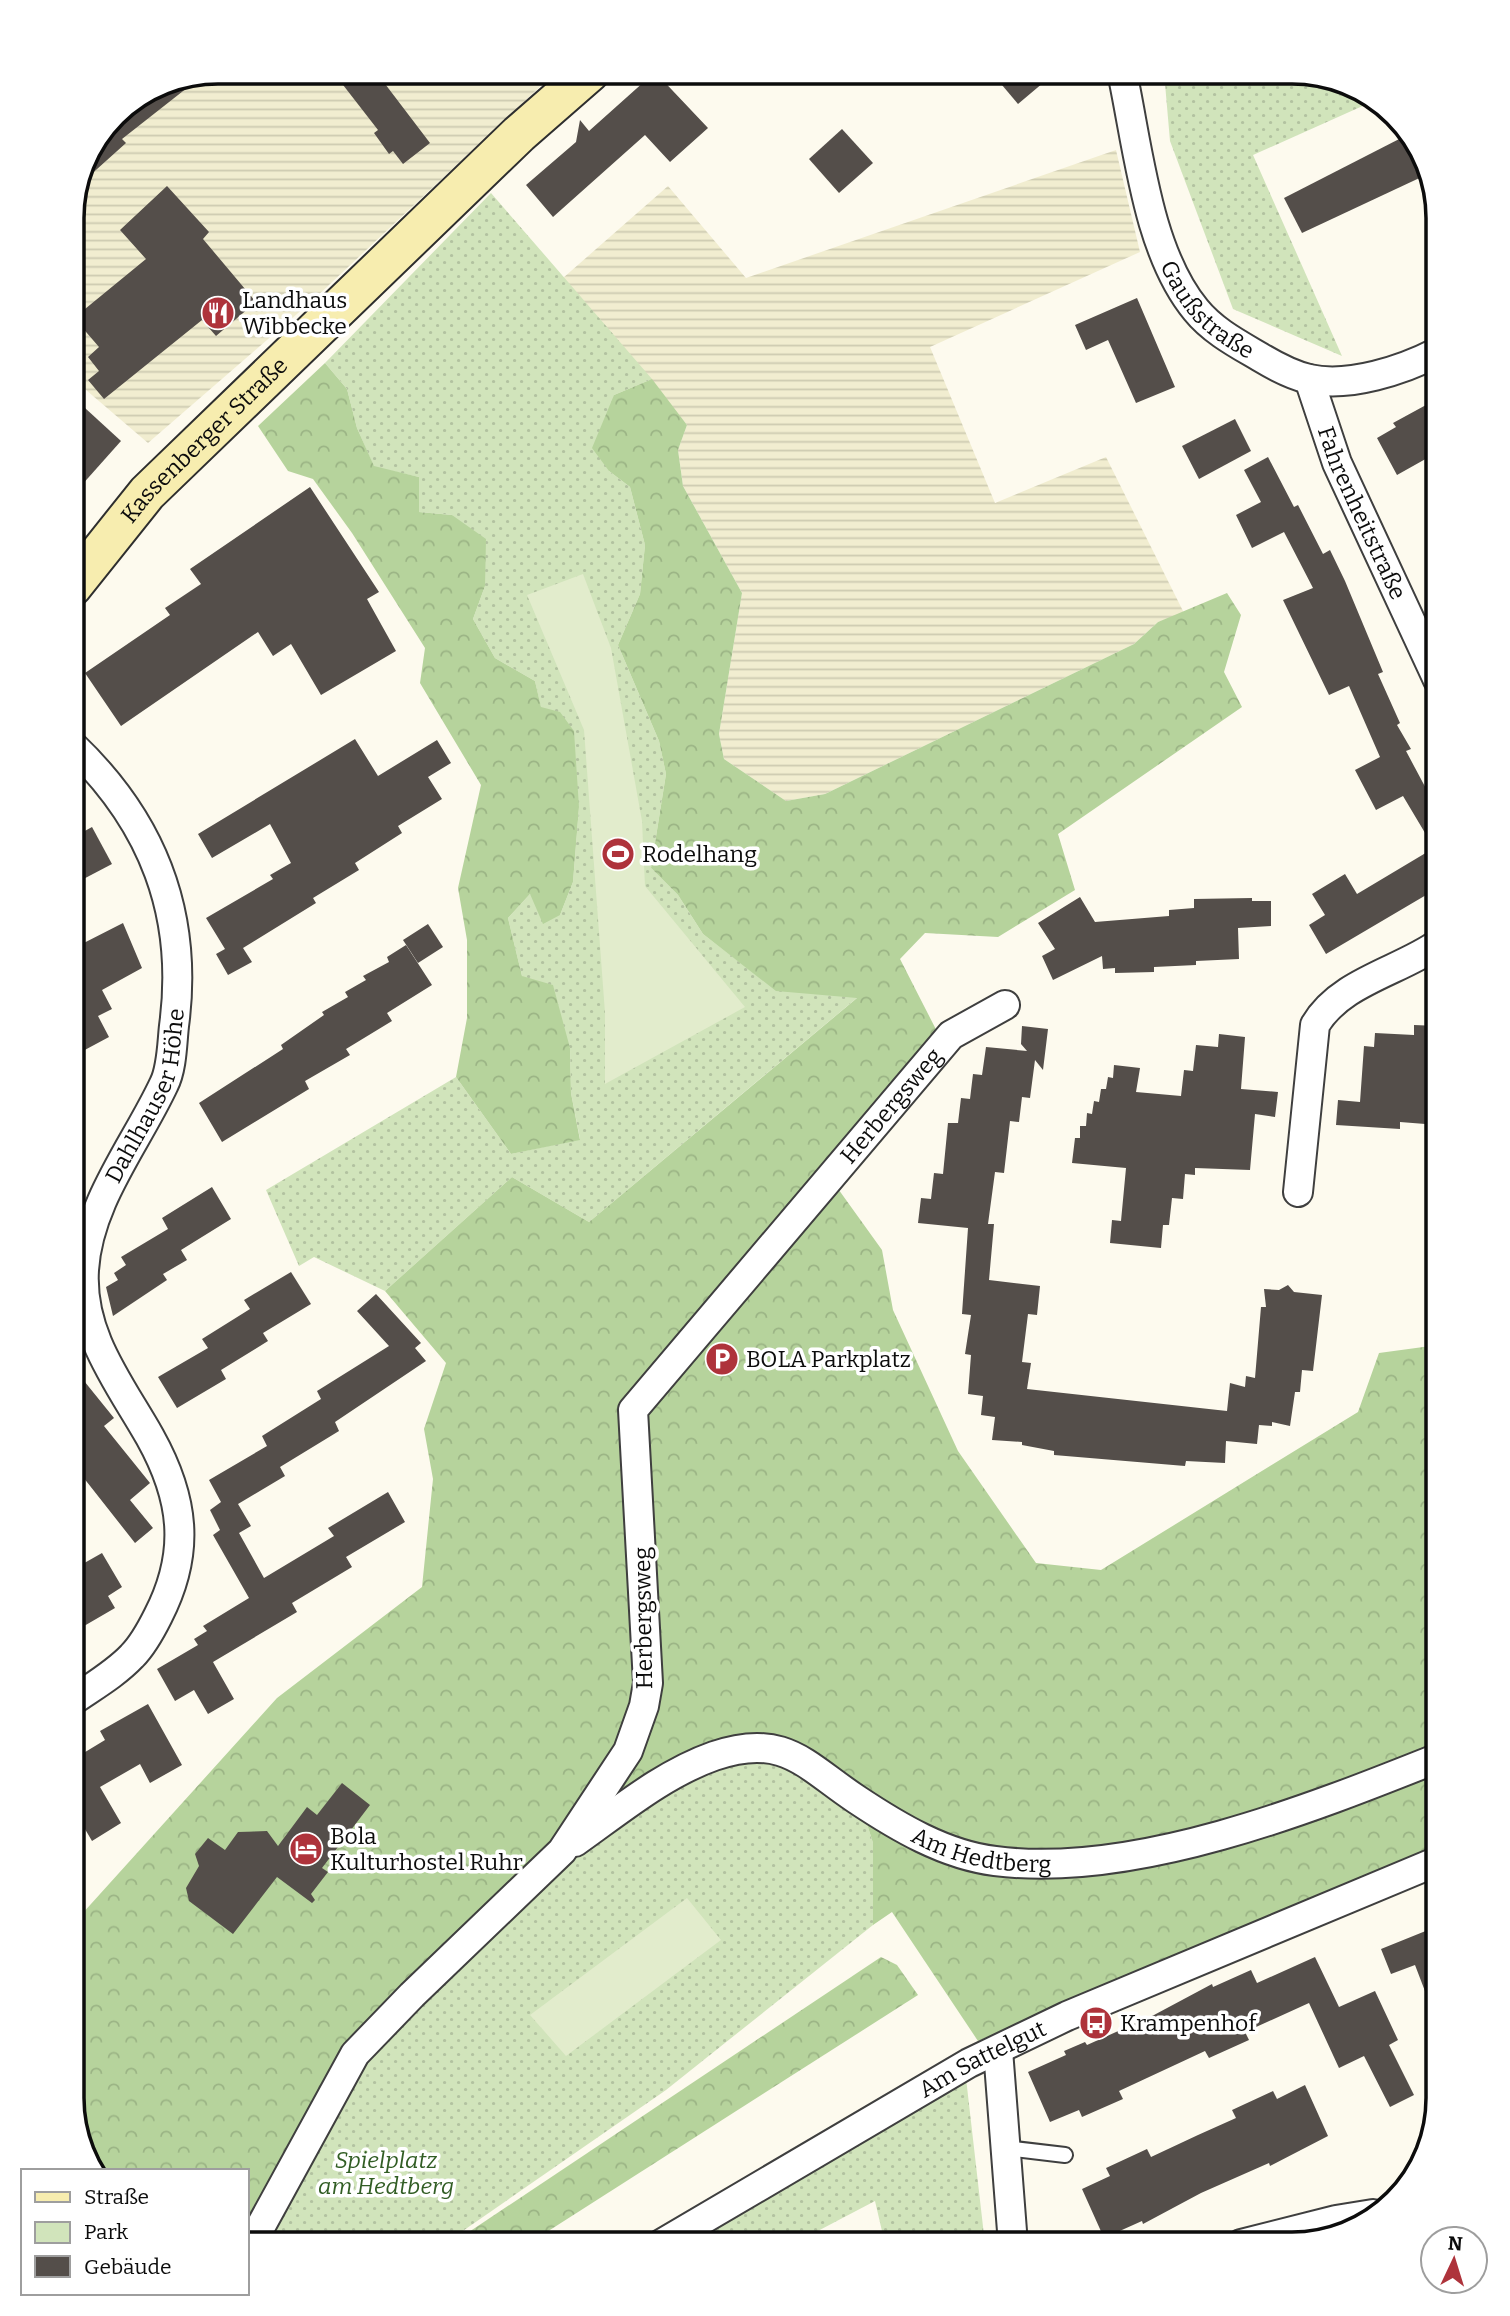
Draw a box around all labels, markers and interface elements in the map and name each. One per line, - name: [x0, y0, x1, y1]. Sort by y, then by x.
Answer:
- street label: Gaußstraße: [1155, 256, 1259, 365]
- place label: Landhaus Wibbecke: [242, 286, 347, 340]
- restaurant icon: Landhaus Wibbecke: [199, 294, 237, 332]
- street label: Kassenberger Straße: [115, 351, 293, 528]
- street label: Fahrenheitstraße: [1312, 423, 1412, 604]
- sports icon: Rodelhang: [599, 835, 637, 873]
- place label: Rodelhang: [642, 840, 757, 868]
- street label: Dahlhauser Höhe: [99, 1007, 190, 1188]
- street label: Herbergsweg: [834, 1042, 948, 1169]
- parking icon: BOLA Parkplatz: [703, 1340, 741, 1378]
- place label: BOLA Parkplatz: [746, 1345, 911, 1373]
- street label: Herbergsweg: [628, 1546, 658, 1689]
- street label: Am Hedtberg: [907, 1821, 1052, 1878]
- place label: Bola Kulturhostel Ruhr: [330, 1822, 523, 1876]
- hotel icon: Bola Kulturhostel Ruhr: [287, 1830, 325, 1868]
- bus stop icon: Krampenhof: [1077, 2004, 1115, 2042]
- place label: Krampenhof: [1120, 2009, 1258, 2037]
- street label: Am Sattelgut: [914, 2014, 1050, 2103]
- park label: Spielplatz am Hedtberg: [318, 2146, 454, 2200]
- legend: [21, 2169, 248, 2295]
- text: Straße: [84, 2184, 149, 2210]
- text: Park: [84, 2219, 128, 2245]
- north arrow: [1419, 2225, 1489, 2295]
- text: N: [1447, 2232, 1464, 2256]
- text: Gebäude: [84, 2254, 172, 2280]

